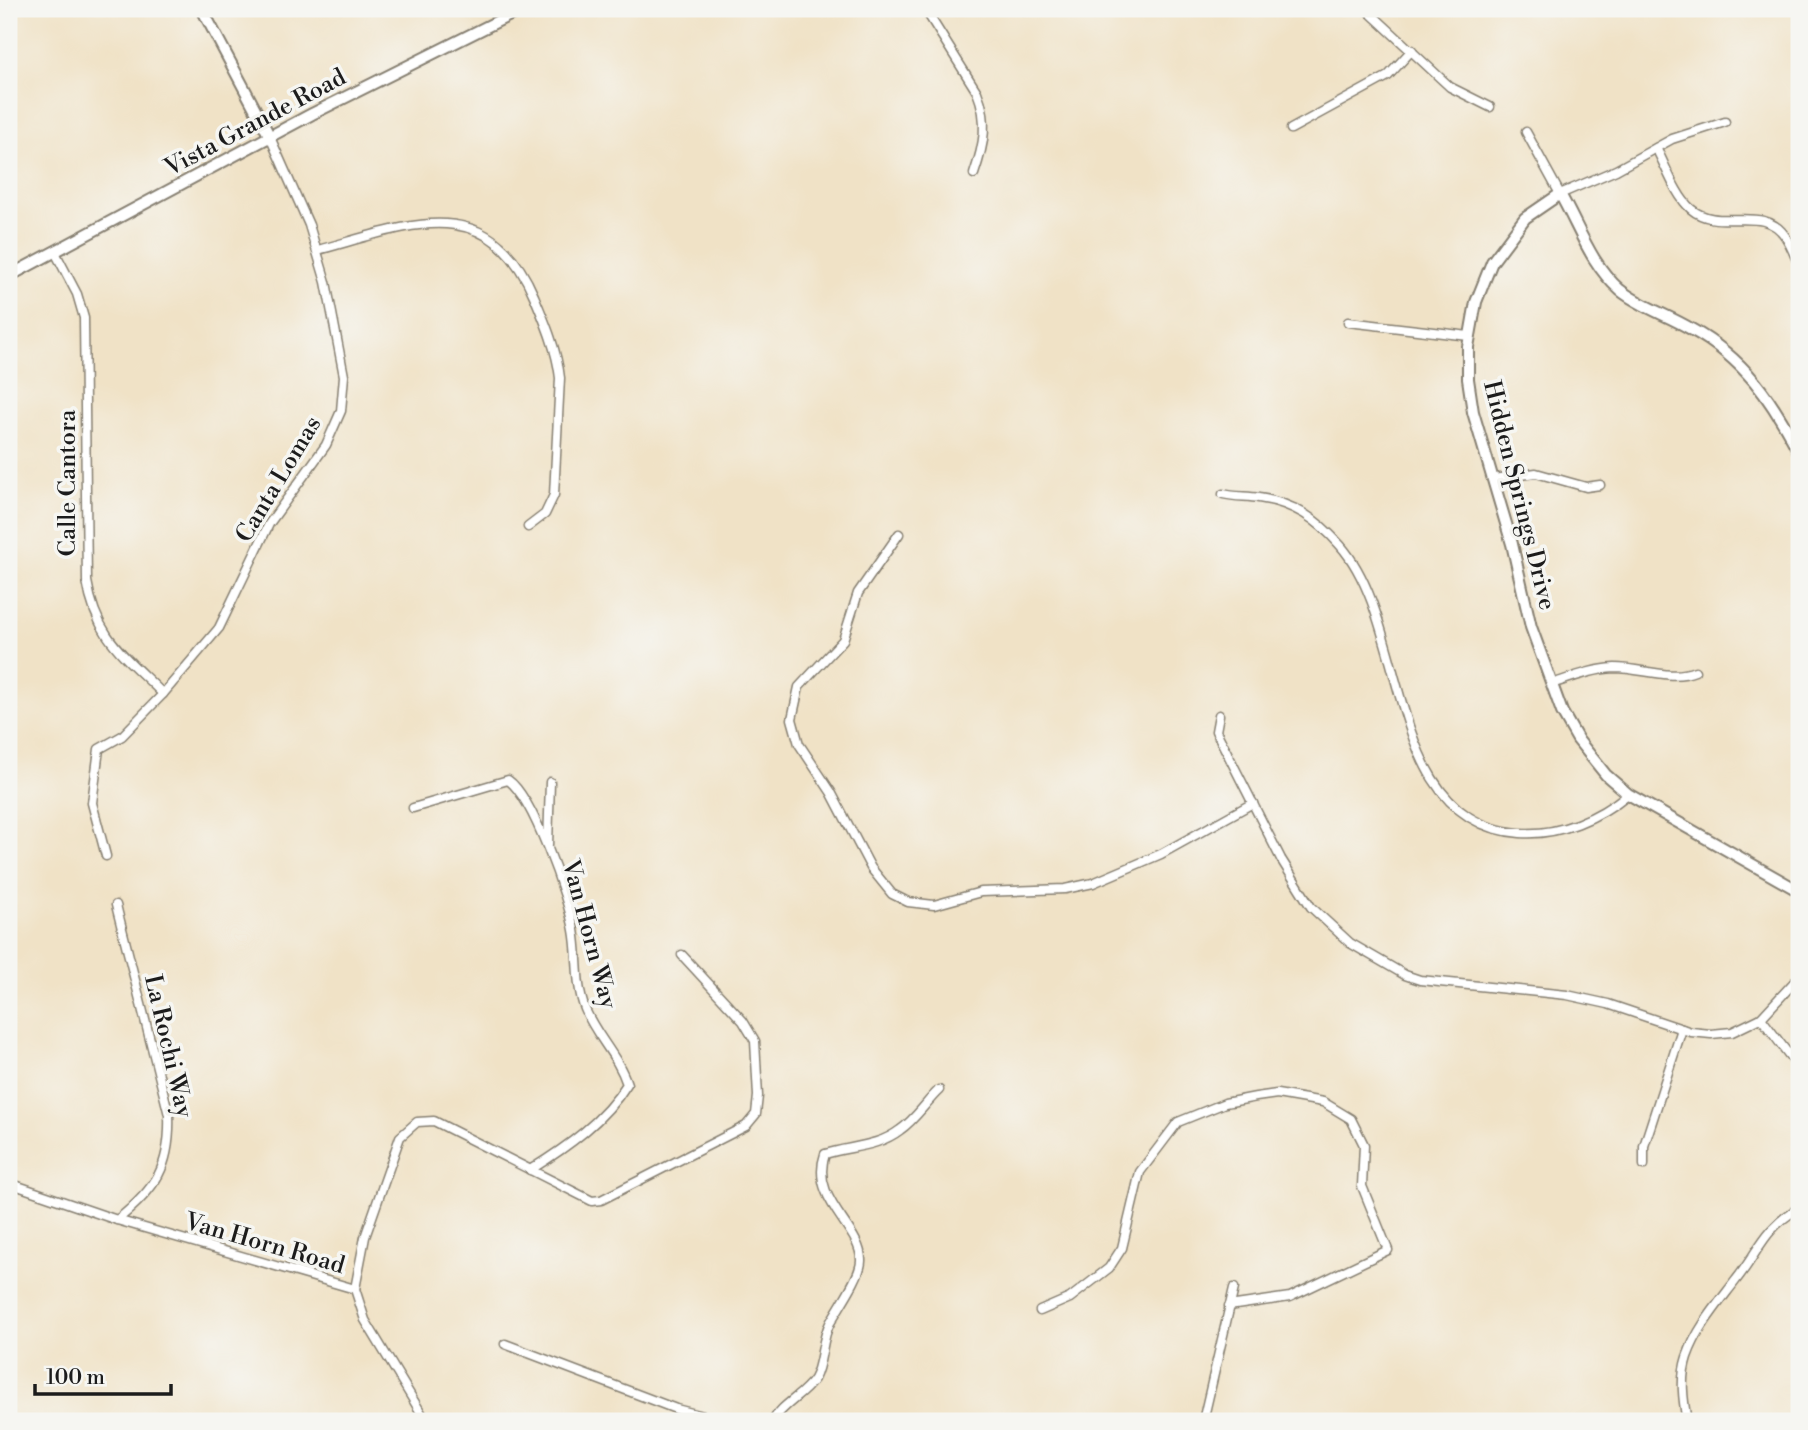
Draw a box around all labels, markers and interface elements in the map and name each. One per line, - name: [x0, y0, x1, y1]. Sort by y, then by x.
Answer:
- street label: Vista Grande Road: [159, 62, 352, 184]
- street label: Hidden Springs Drive: [1476, 377, 1562, 613]
- street label: Calle Cantora: [53, 409, 83, 556]
- street label: Canta Lomas: [229, 411, 328, 548]
- street label: Van Horn Way: [554, 855, 623, 1012]
- street label: La Rochi Way: [137, 972, 199, 1121]
- street label: Van Horn Road: [180, 1207, 348, 1281]
- scale bar: [35, 1353, 172, 1397]
- text: 100 m: [46, 1365, 105, 1391]

